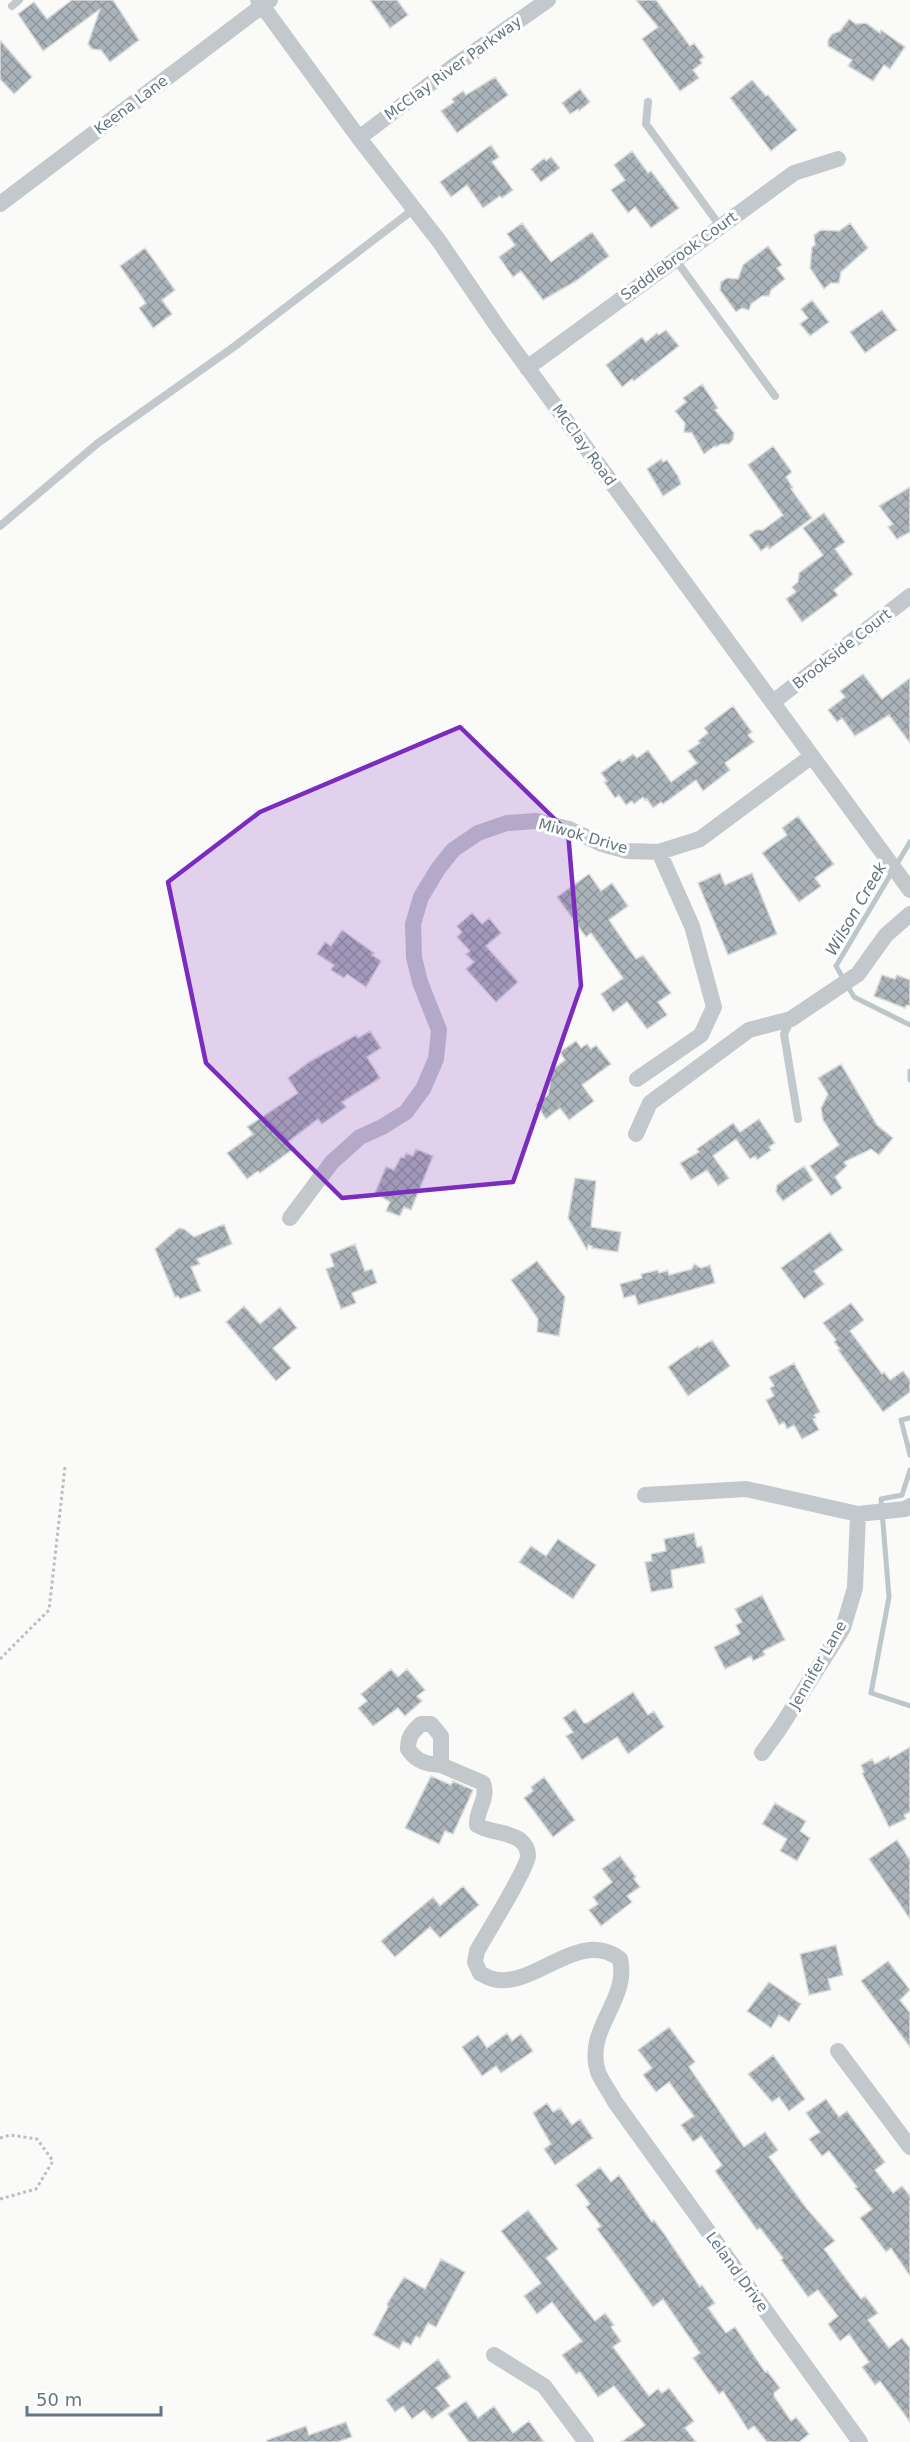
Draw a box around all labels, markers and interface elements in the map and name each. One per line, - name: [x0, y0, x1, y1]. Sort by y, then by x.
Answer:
- street label: McClay River Parkway: [381, 12, 525, 124]
- street label: Keena Lane: [91, 72, 171, 138]
- street label: Saddlebrook Court: [617, 208, 741, 304]
- street label: McClay Road: [548, 401, 620, 489]
- street label: Brookside Court: [789, 605, 895, 693]
- street label: Miwok Drive: [536, 815, 630, 857]
- water label: Wilson Creek: [822, 858, 891, 959]
- street label: Jennifer Lane: [785, 1618, 850, 1713]
- street label: Leland Drive: [702, 2228, 772, 2316]
- scale bar: [27, 2379, 160, 2417]
- text: 50 m: [36, 2389, 82, 2410]

